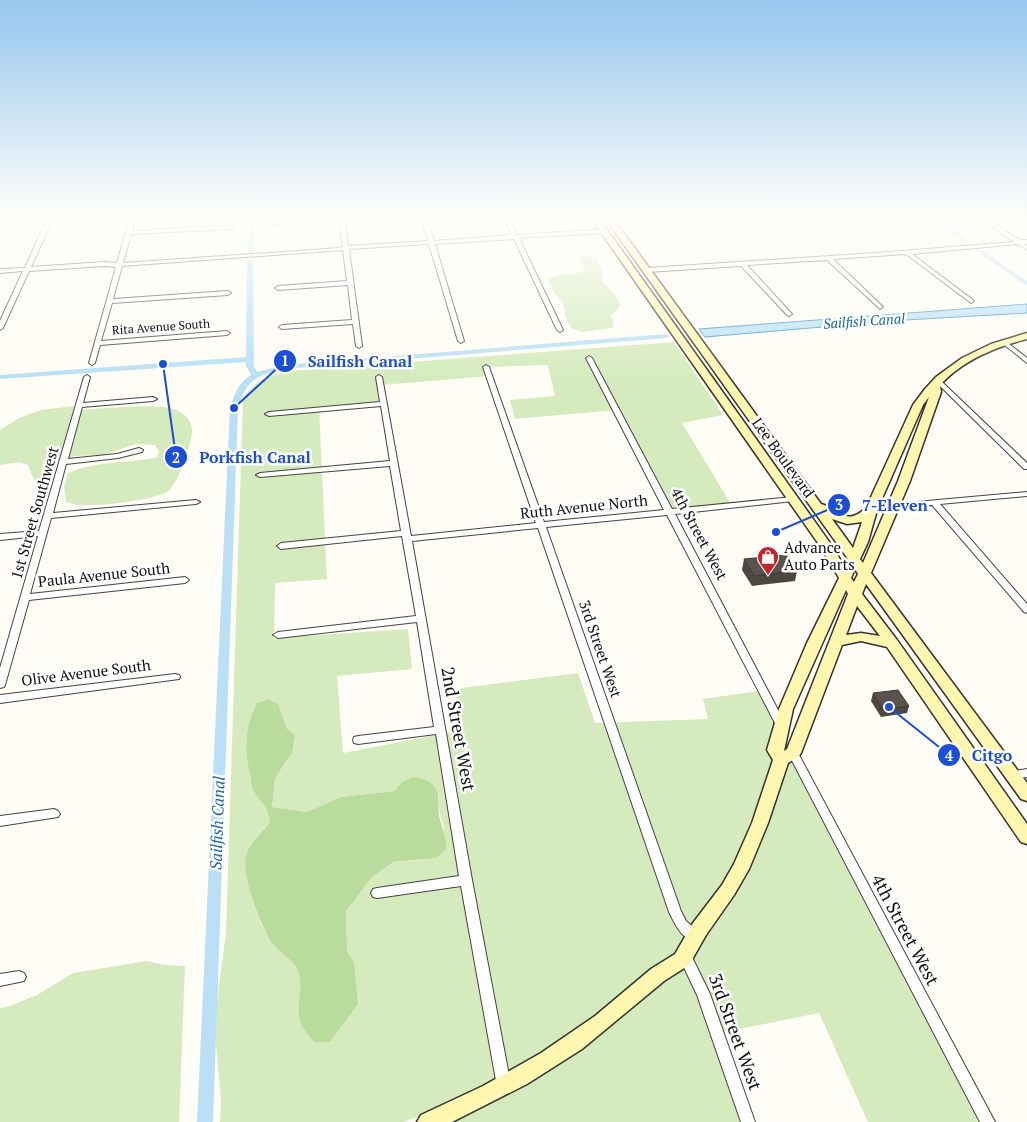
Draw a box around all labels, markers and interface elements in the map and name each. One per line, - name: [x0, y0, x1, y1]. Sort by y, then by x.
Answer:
- water label: Sailfish Canal: [822, 308, 906, 333]
- street label: Rita Avenue South: [111, 316, 210, 337]
- callout: Sailfish Canal: [272, 346, 422, 377]
- text: 1: [281, 350, 289, 370]
- text: Sailfish Canal: [308, 350, 412, 372]
- street label: Lee Boulevard: [748, 413, 820, 501]
- callout: Porkfish Canal: [164, 442, 321, 473]
- street label: 1st Street Southwest: [6, 444, 63, 581]
- text: Porkfish Canal: [199, 446, 311, 468]
- text: 2: [172, 447, 180, 467]
- street label: 4th Street West: [667, 484, 733, 584]
- street label: Ruth Avenue North: [519, 489, 649, 523]
- callout: 7-Eleven: [827, 490, 938, 521]
- text: 3: [835, 494, 843, 514]
- text: 7-Eleven: [862, 494, 929, 516]
- place label: Advance Auto Parts: [784, 537, 855, 574]
- shop icon: Advance Auto Parts: [756, 545, 780, 576]
- street label: Paula Avenue South: [37, 557, 171, 591]
- street label: 3rd Street West: [575, 597, 627, 701]
- street label: Olive Avenue South: [20, 654, 152, 690]
- street label: 2nd Street West: [436, 665, 482, 793]
- callout: Citgo: [937, 740, 1022, 771]
- text: Citgo: [972, 744, 1013, 766]
- text: 4: [945, 745, 954, 765]
- water label: Sailfish Canal: [204, 775, 230, 870]
- street label: 4th Street West: [866, 870, 945, 990]
- street label: 3rd Street West: [704, 970, 768, 1094]

